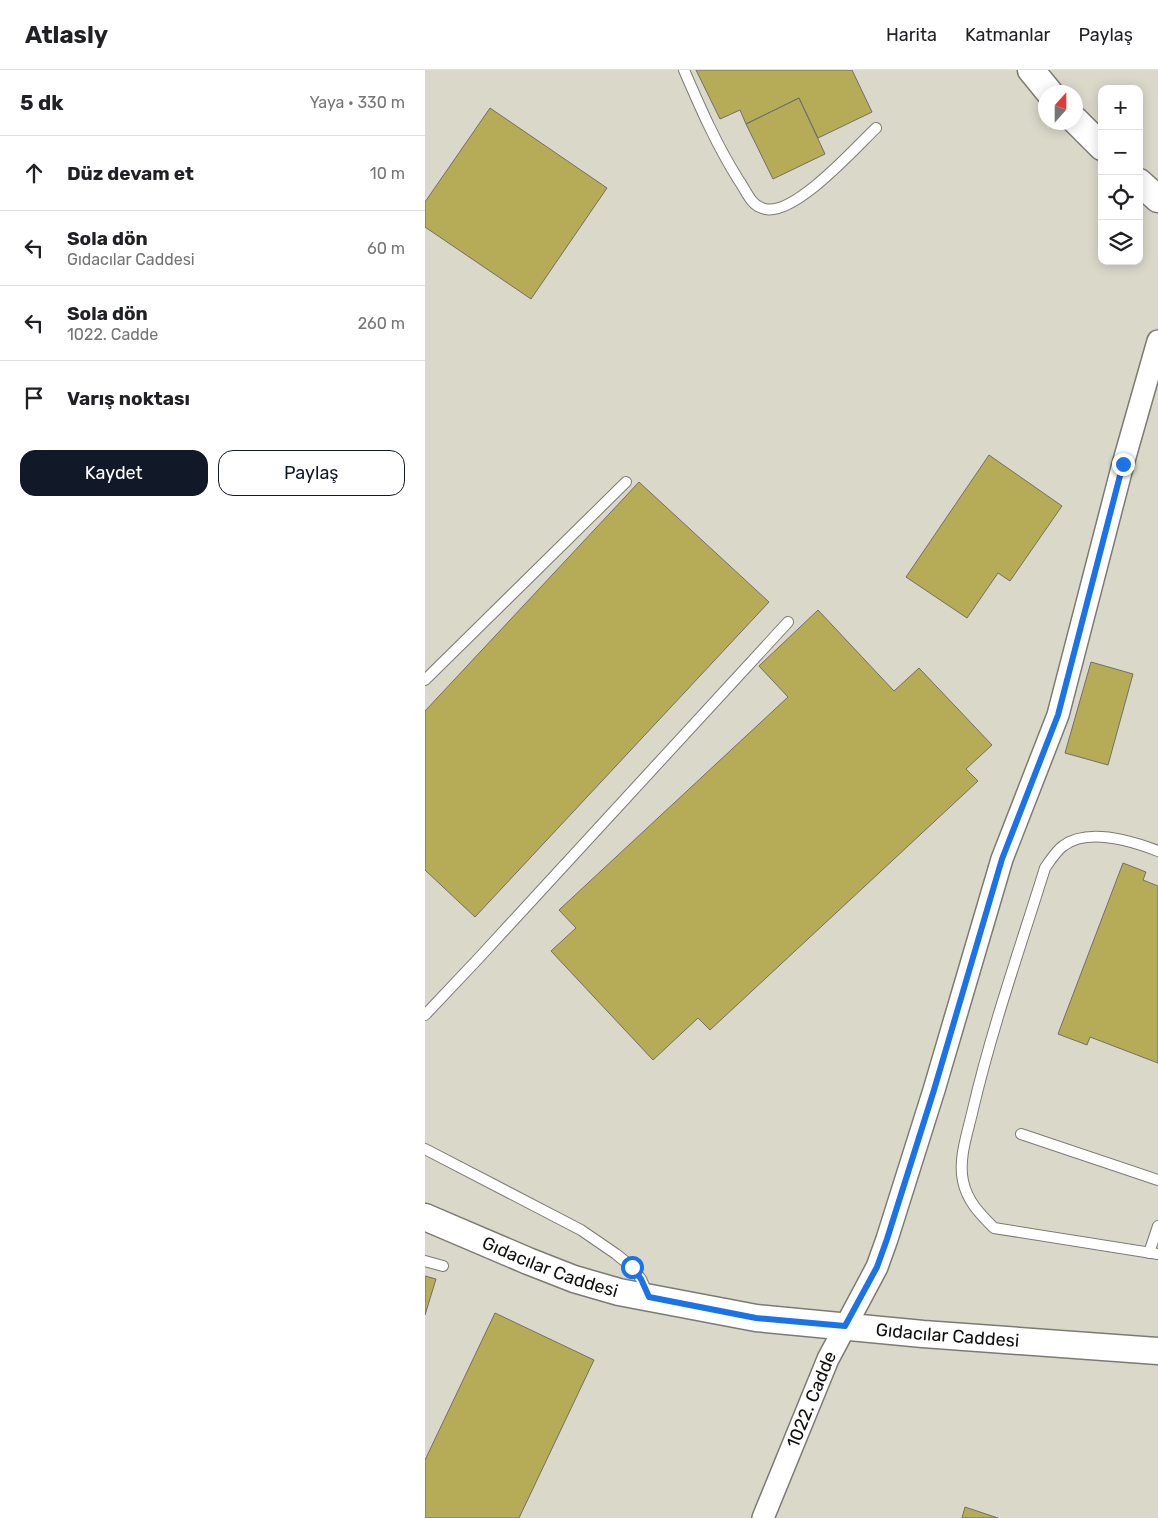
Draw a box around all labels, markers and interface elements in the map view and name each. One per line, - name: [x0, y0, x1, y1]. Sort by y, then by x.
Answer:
- text: Atlasly: [25, 21, 108, 49]
- text: Harita: [886, 24, 937, 46]
- text: Katmanlar: [965, 24, 1050, 46]
- text: Paylaş: [1078, 24, 1133, 46]
- north arrow: [1038, 85, 1083, 130]
- map controls: [1098, 85, 1143, 265]
- button: +: [1098, 85, 1143, 130]
- text: 5 dk: [20, 90, 64, 115]
- text: Yaya · 330 m: [310, 93, 405, 112]
- button: −: [1098, 130, 1143, 175]
- icon: ahead: [20, 159, 48, 187]
- text: Düz devam et: [67, 162, 194, 185]
- text: 10 m: [370, 164, 405, 183]
- button: locate: [1098, 175, 1143, 220]
- button: layers: [1098, 220, 1143, 265]
- text: Sola dön: [67, 227, 148, 250]
- icon: left: [20, 234, 48, 262]
- text: 60 m: [367, 239, 405, 258]
- text: Gıdacılar Caddesi: [67, 250, 195, 269]
- text: Sola dön: [67, 302, 148, 325]
- icon: left: [20, 309, 48, 337]
- text: 260 m: [358, 314, 405, 333]
- text: 1022. Cadde: [67, 325, 158, 344]
- icon: arrive: [20, 384, 48, 412]
- text: Varış noktası: [67, 387, 190, 410]
- button: Kaydet: [20, 450, 208, 496]
- button: Paylaş: [218, 450, 405, 496]
- route end: [1112, 453, 1135, 476]
- street label: Gıdacılar Caddesi: [479, 1232, 621, 1302]
- route start: [621, 1256, 644, 1279]
- street label: Gıdacılar Caddesi: [875, 1319, 1020, 1352]
- street label: 1022. Cadde: [782, 1347, 841, 1451]

